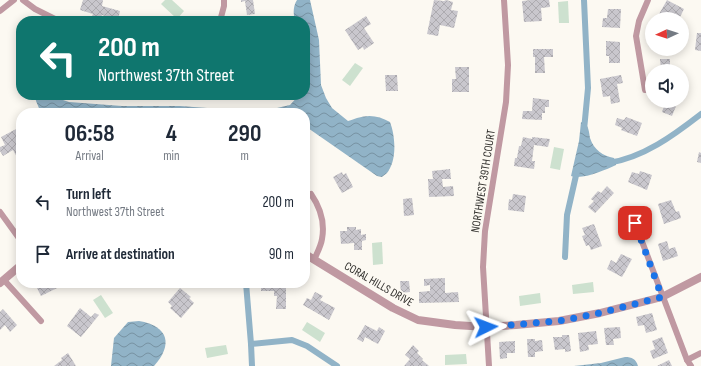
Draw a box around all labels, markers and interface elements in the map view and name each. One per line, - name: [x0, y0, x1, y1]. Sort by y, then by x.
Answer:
- north arrow: [645, 12, 689, 56]
- map controls: [645, 12, 689, 108]
- text: 200 m: [98, 31, 160, 64]
- icon: left: [32, 32, 84, 84]
- button: sound: [645, 64, 689, 108]
- text: Northwest 37th Street: [98, 65, 234, 86]
- text: 06:58: [65, 119, 115, 148]
- text: 4: [166, 119, 177, 148]
- text: 290: [228, 119, 261, 148]
- street label: NORTHWEST 39TH COURT: [468, 128, 499, 234]
- text: Arrival: [76, 148, 104, 164]
- text: min: [163, 148, 179, 164]
- text: m: [241, 148, 249, 164]
- text: Turn left: [66, 185, 111, 204]
- icon: left: [32, 191, 54, 213]
- text: 200 m: [262, 193, 294, 212]
- text: Northwest 37th Street: [66, 204, 164, 220]
- pin: [618, 206, 652, 240]
- icon: arrive: [624, 212, 646, 234]
- icon: arrive: [32, 243, 54, 265]
- text: Arrive at destination: [66, 245, 175, 264]
- text: 90 m: [269, 245, 294, 264]
- street label: CORAL HILLS DRIVE: [342, 259, 416, 310]
- position arrow: [465, 306, 507, 348]

